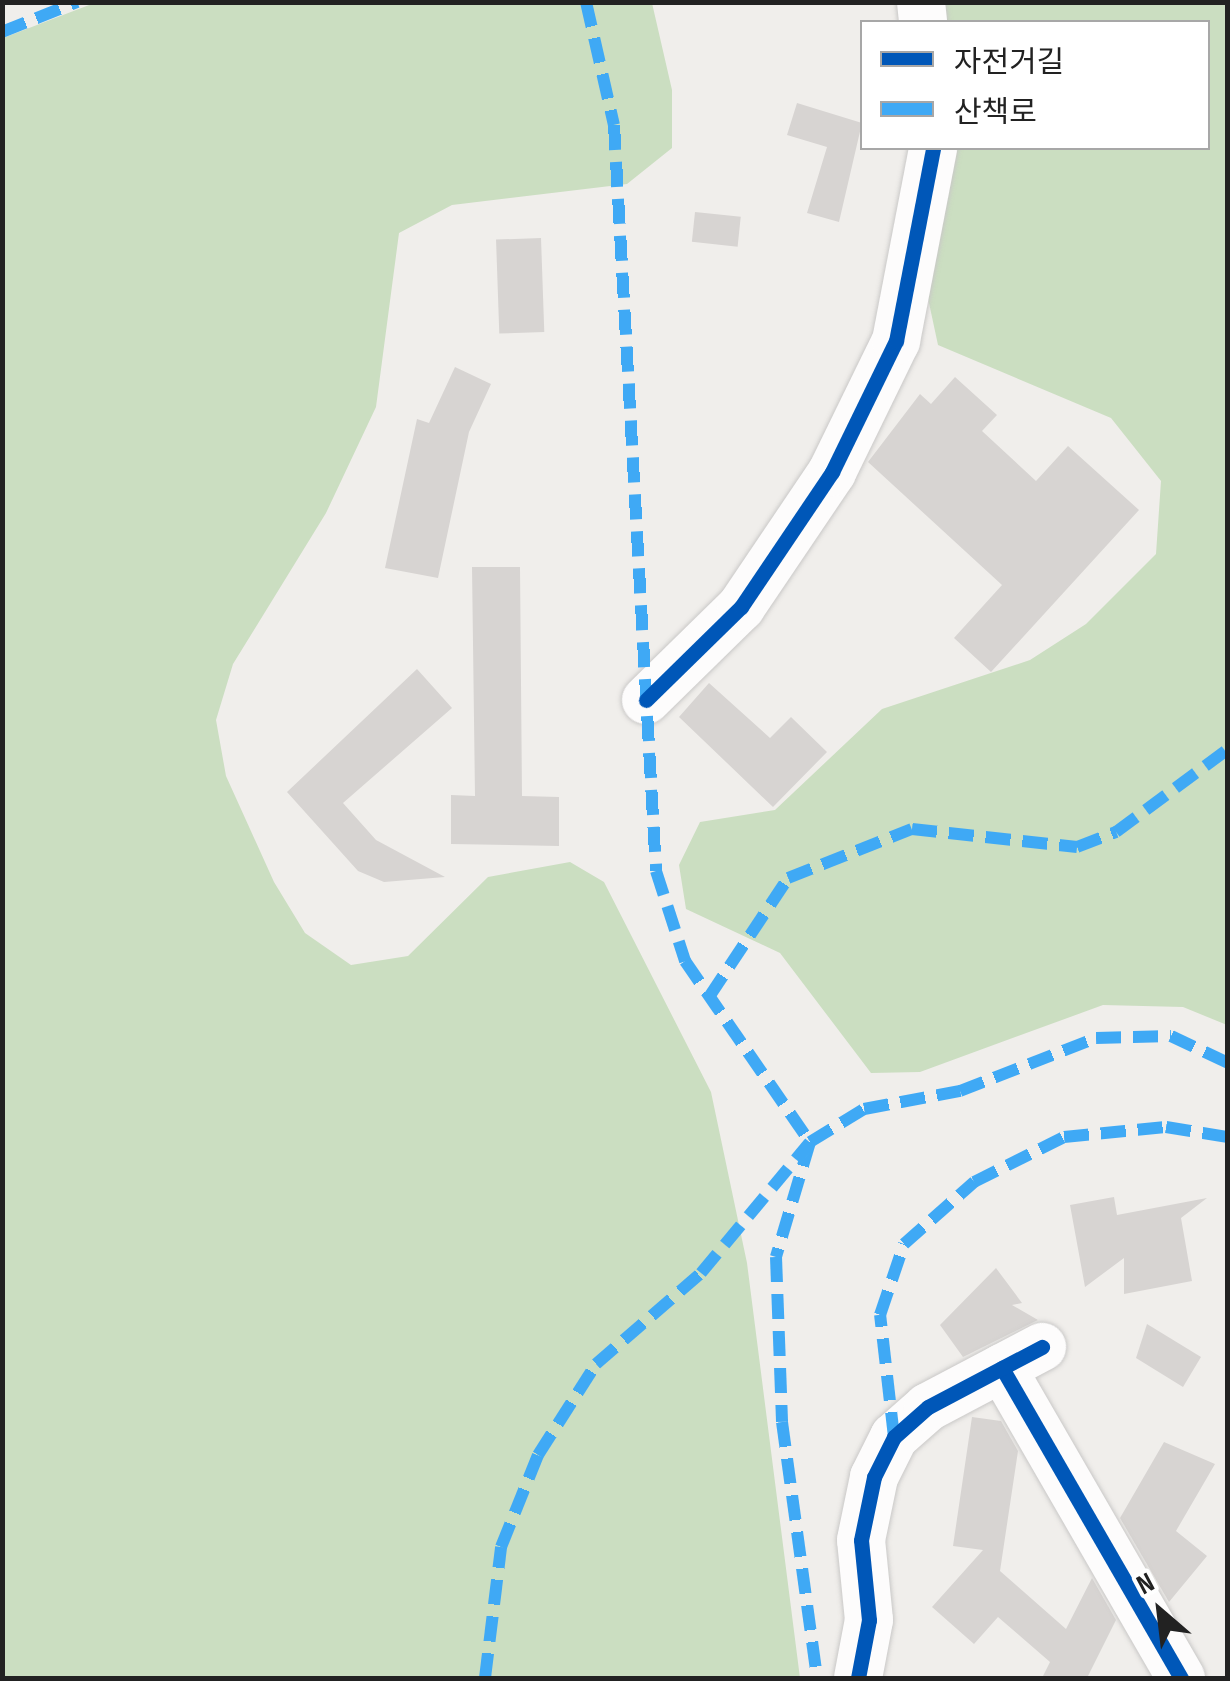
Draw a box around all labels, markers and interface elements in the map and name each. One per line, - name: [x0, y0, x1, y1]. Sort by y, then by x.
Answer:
- legend: [860, 20, 1210, 150]
- text: 자전거길: [954, 45, 1064, 81]
- text: 산책로: [954, 95, 1037, 131]
- north arrow: [1110, 1561, 1210, 1661]
- text: N: [1131, 1566, 1160, 1602]

